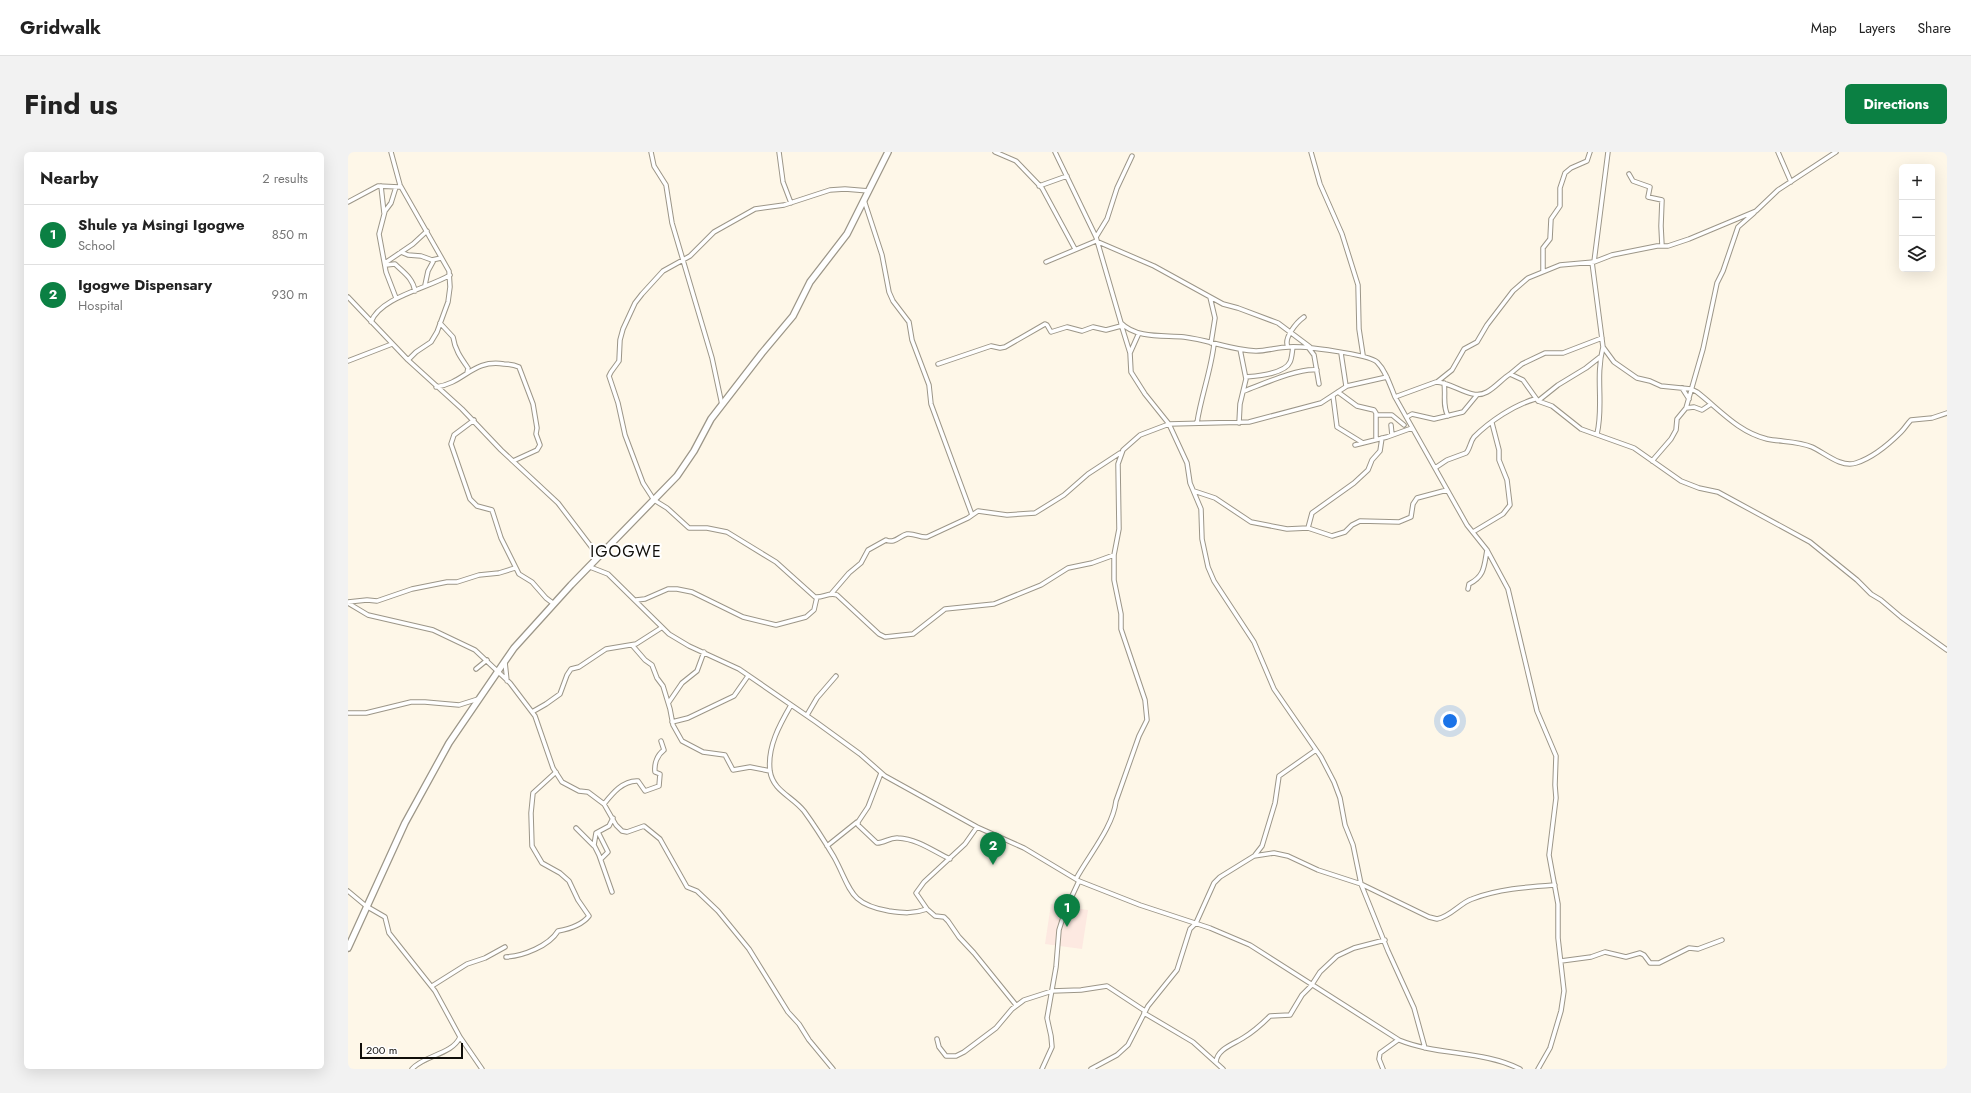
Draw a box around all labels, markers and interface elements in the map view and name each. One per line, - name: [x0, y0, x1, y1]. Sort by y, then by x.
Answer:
- text: Gridwalk: [20, 14, 101, 41]
- text: Map: [1811, 18, 1837, 38]
- text: Layers: [1859, 18, 1895, 38]
- text: Share: [1917, 18, 1951, 38]
- text: Find us: [24, 84, 118, 125]
- button: Directions: [1845, 84, 1947, 124]
- map controls: [1899, 164, 1935, 272]
- button: +: [1899, 164, 1935, 200]
- text: Nearby: [40, 166, 98, 190]
- text: 2 results: [262, 169, 308, 188]
- button: −: [1899, 200, 1935, 236]
- text: Shule ya Msingi Igogwe: [78, 214, 245, 236]
- text: 1: [50, 225, 56, 244]
- text: 850 m: [272, 225, 308, 244]
- text: School: [78, 236, 115, 255]
- button: layers: [1899, 236, 1935, 272]
- text: Igogwe Dispensary: [78, 274, 212, 296]
- text: 2: [49, 285, 57, 304]
- text: 930 m: [272, 285, 308, 304]
- text: Hospital: [78, 296, 123, 315]
- district label: IGOGWE: [590, 540, 662, 563]
- your location: [1440, 711, 1460, 731]
- pin: 2: [980, 832, 1006, 865]
- pin: 1: [1054, 894, 1080, 927]
- scale bar: [360, 1041, 463, 1060]
- text: 200 m: [366, 1042, 397, 1058]

